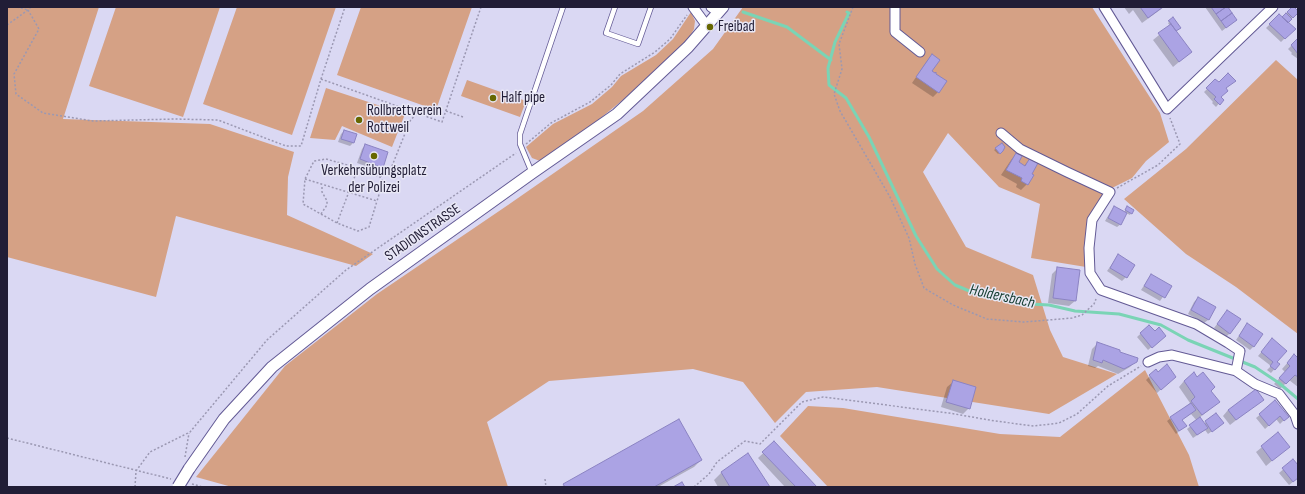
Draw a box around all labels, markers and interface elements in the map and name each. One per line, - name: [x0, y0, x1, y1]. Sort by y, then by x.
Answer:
- place label: Freibad: [718, 18, 755, 36]
- marker: Freibad: [705, 22, 715, 32]
- place label: Half pipe: [501, 89, 545, 107]
- marker: Half pipe: [488, 93, 498, 103]
- place label: Rollbrettverein Rottweil: [367, 102, 442, 137]
- marker: Rollbrettverein Rottweil: [354, 115, 364, 125]
- marker: Verkehrsübungsplatz der Polizei: [369, 151, 379, 161]
- place label: Verkehrsübungsplatz der Polizei: [321, 162, 427, 197]
- street label: STADIONSTRASSE: [382, 200, 464, 266]
- water label: Holdersbach: [968, 281, 1036, 313]

